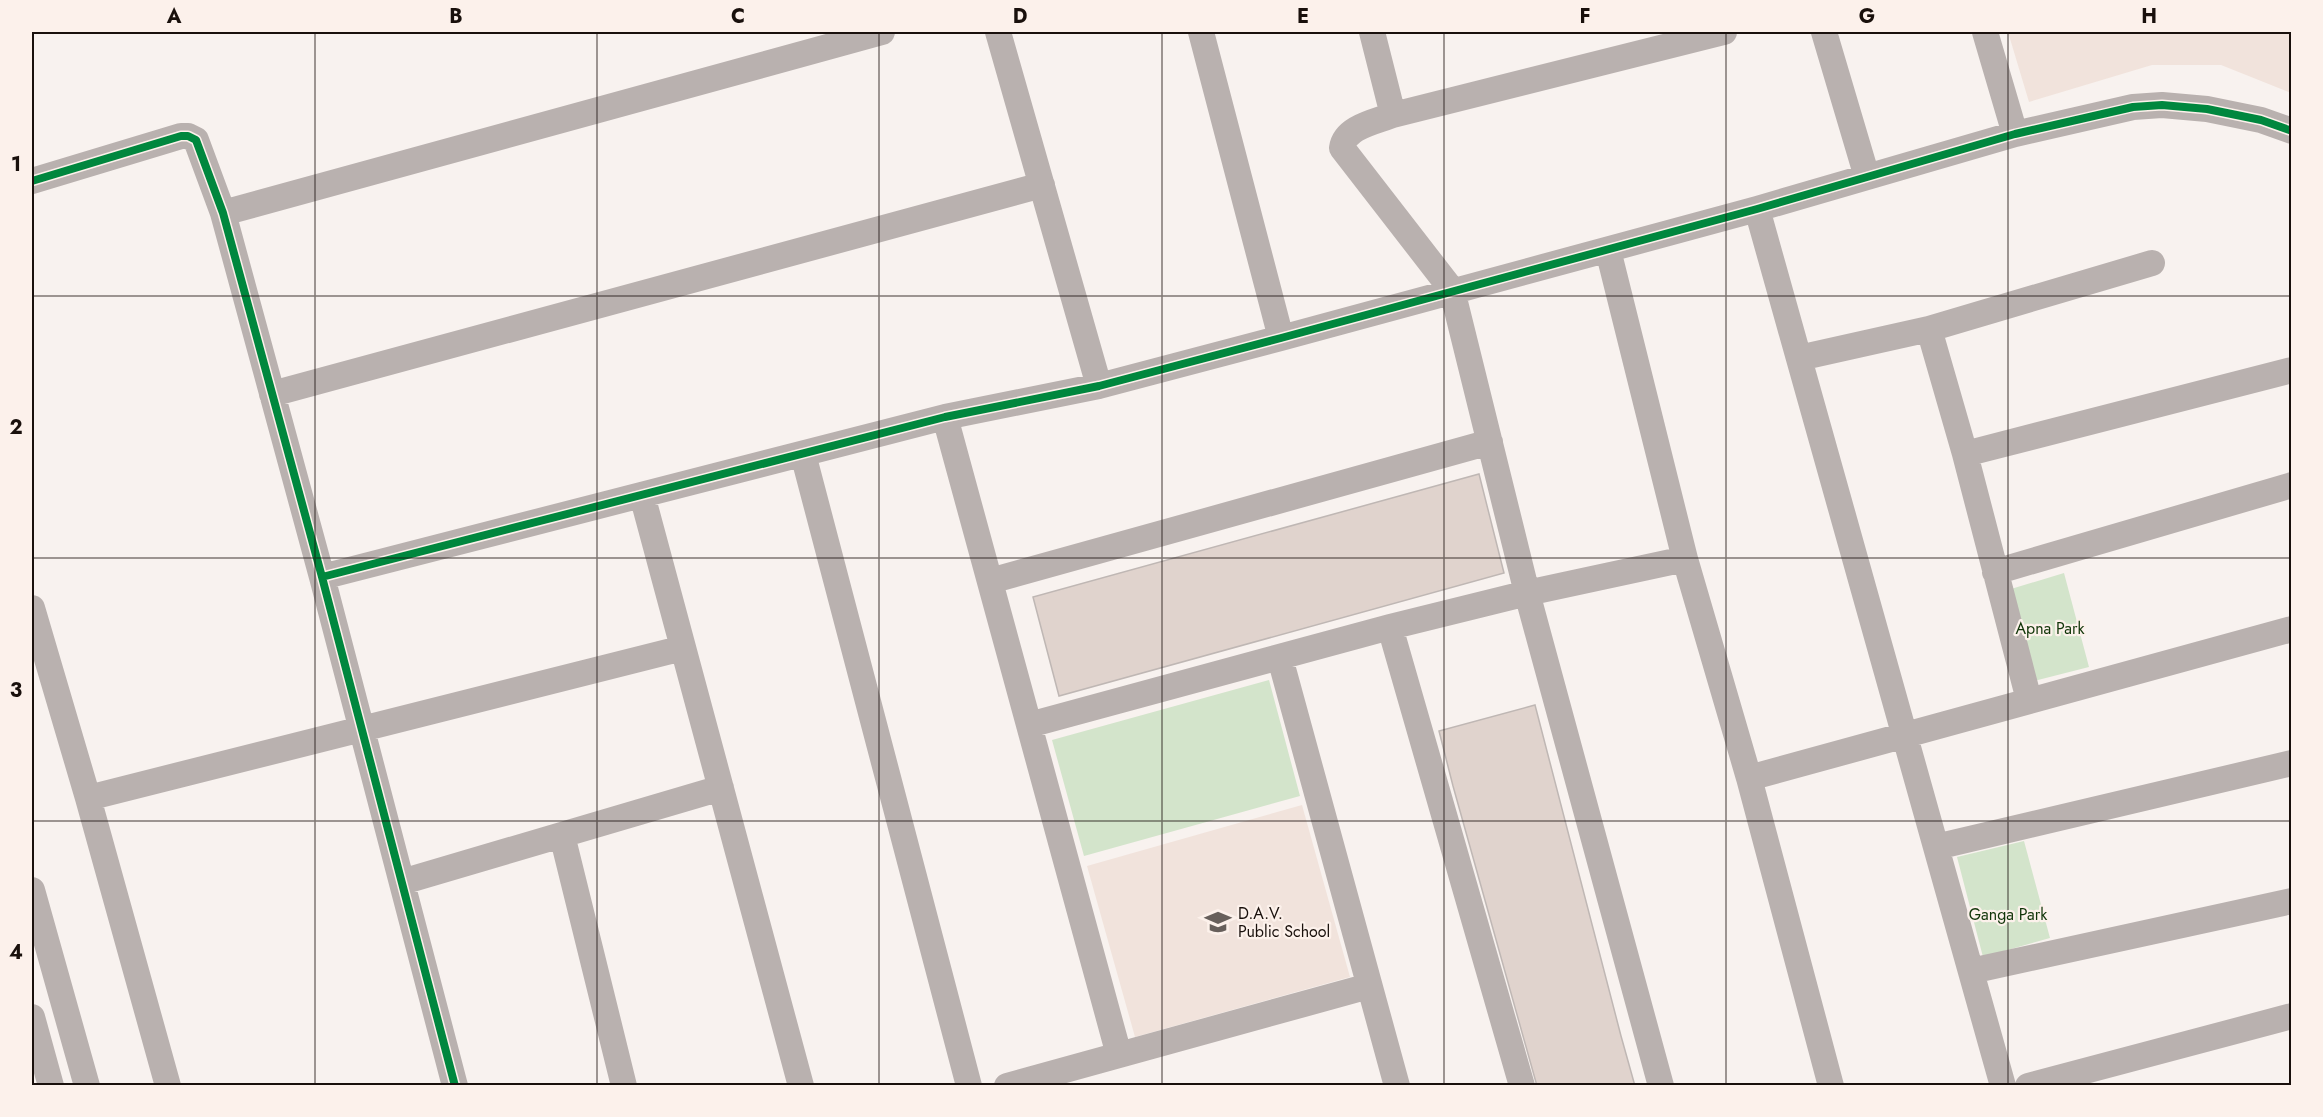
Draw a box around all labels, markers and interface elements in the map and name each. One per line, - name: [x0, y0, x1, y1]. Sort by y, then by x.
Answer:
- text: A: [166, 2, 182, 31]
- text: B: [449, 2, 463, 31]
- text: C: [731, 2, 745, 31]
- text: D: [1013, 2, 1027, 31]
- text: E: [1297, 2, 1309, 31]
- text: F: [1579, 2, 1591, 31]
- text: G: [1859, 2, 1875, 31]
- text: H: [2141, 2, 2157, 31]
- text: 1: [11, 150, 21, 179]
- text: 2: [9, 413, 23, 442]
- park label: Apna Park: [2015, 617, 2086, 640]
- text: 3: [10, 676, 22, 705]
- place label: D.A.V. Public School: [1238, 902, 1330, 943]
- park label: Ganga Park: [1969, 903, 2048, 926]
- school or university icon: D.A.V. Public School: [1203, 907, 1233, 937]
- text: 4: [9, 938, 23, 967]

